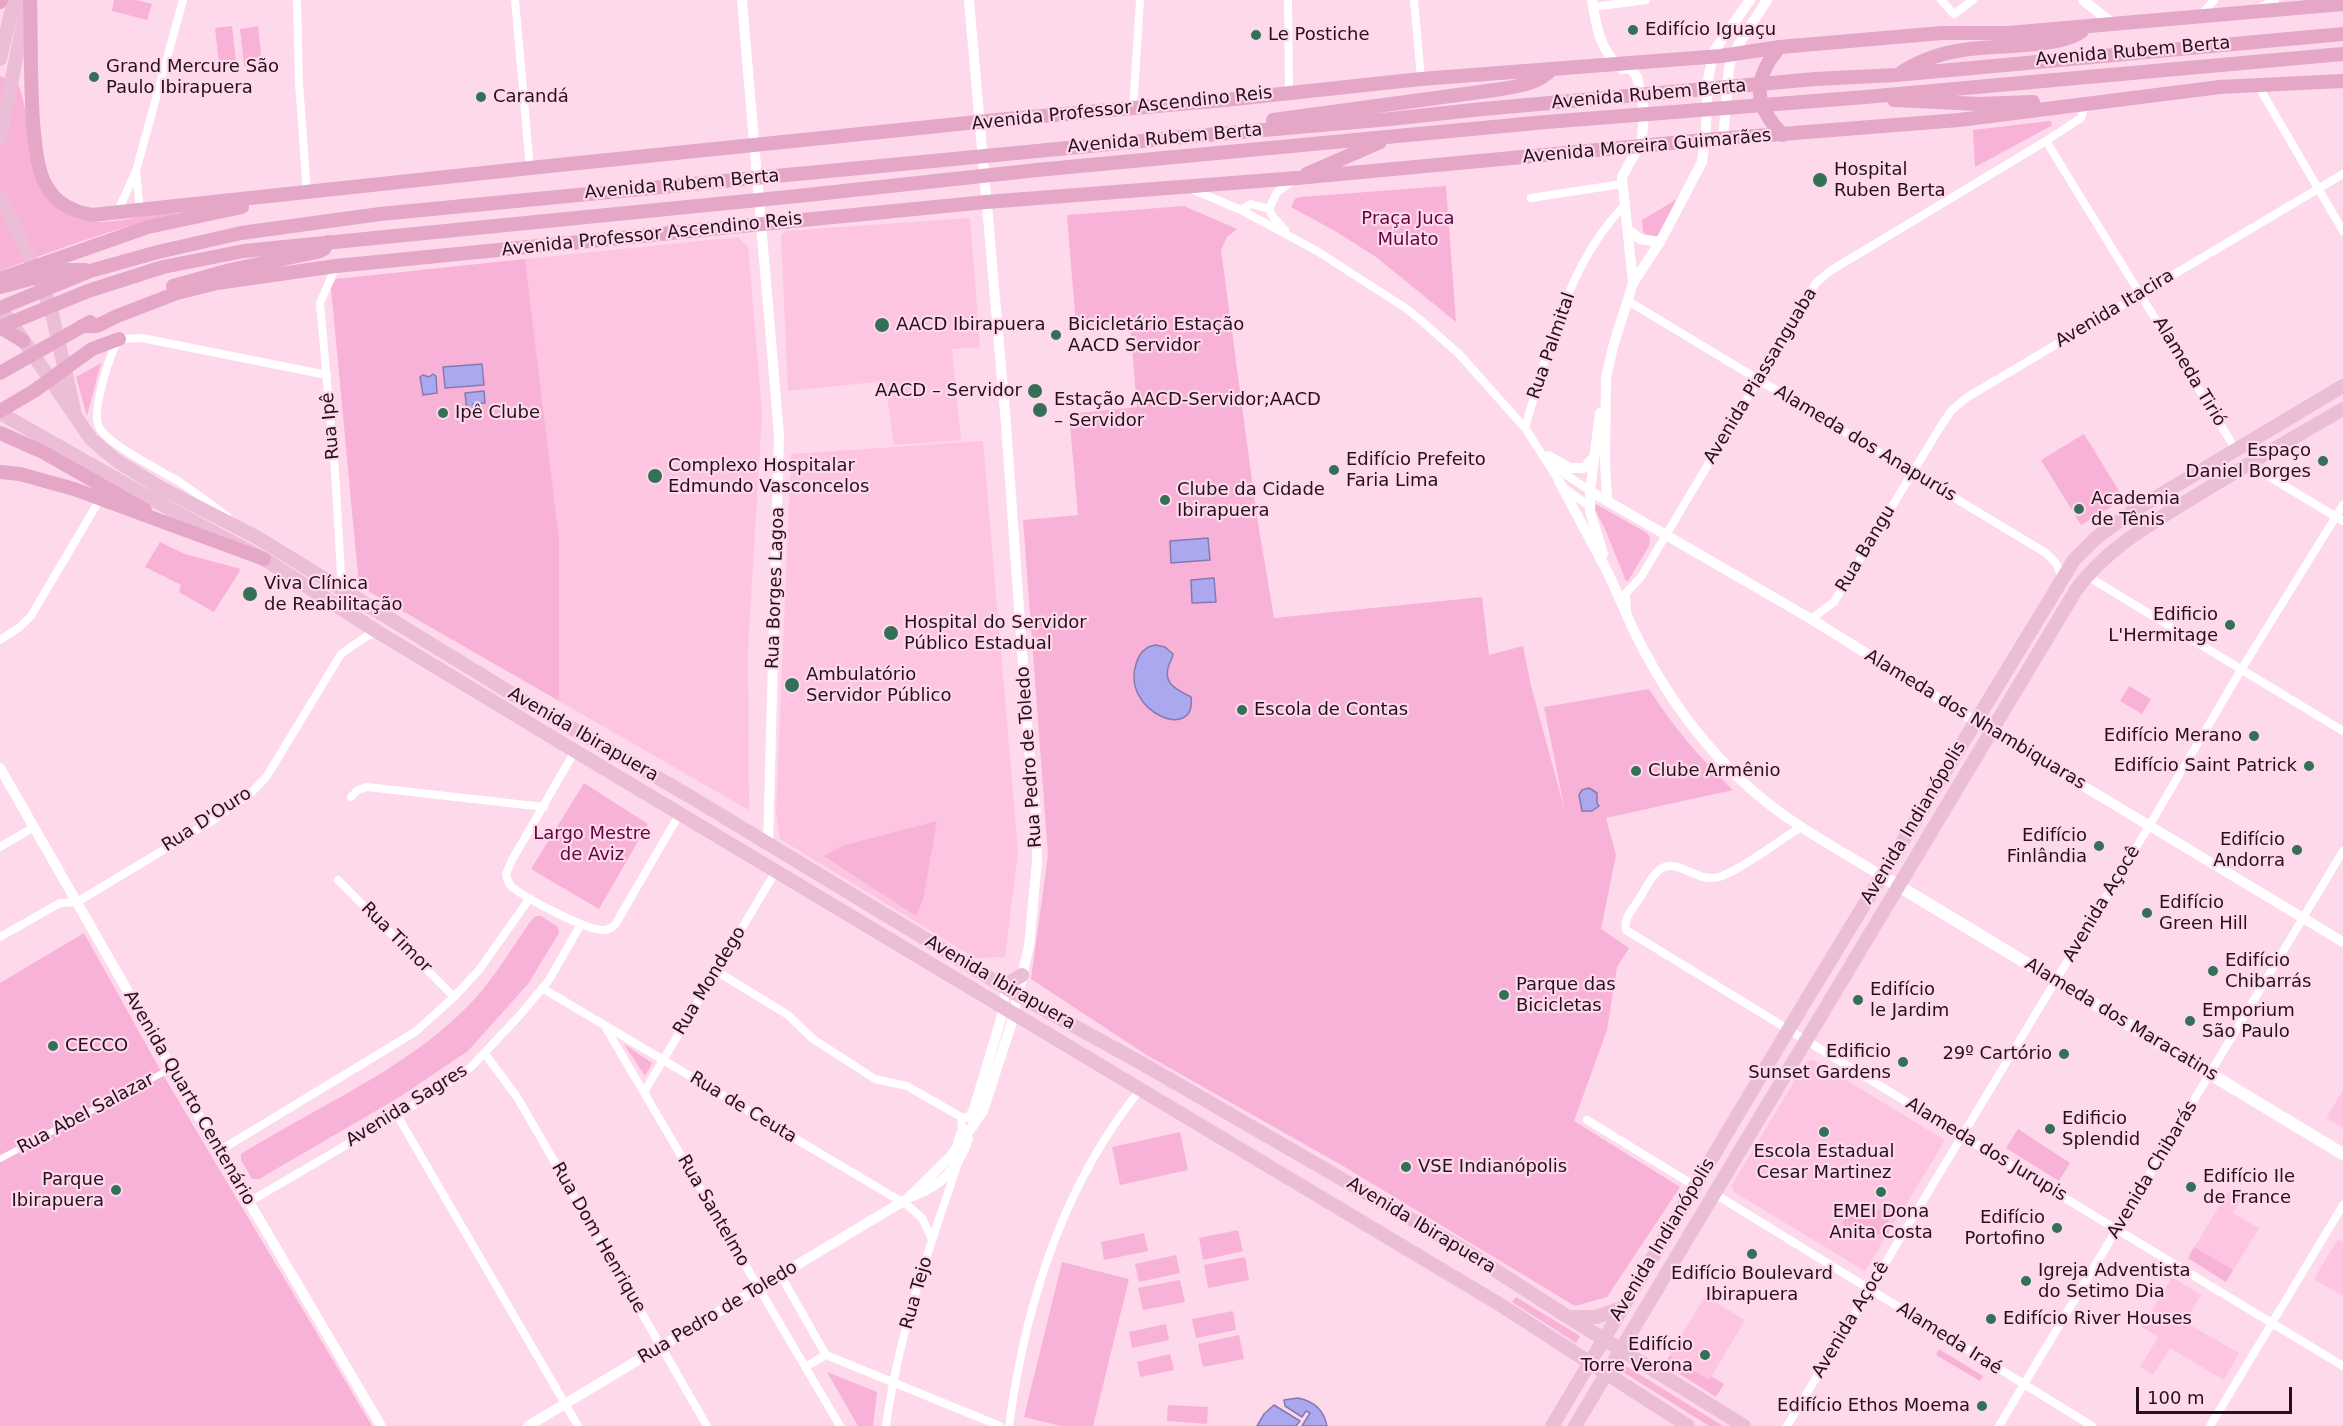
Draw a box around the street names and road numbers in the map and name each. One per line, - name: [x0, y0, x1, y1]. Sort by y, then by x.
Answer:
- street label: Avenida Rubem Berta: [2035, 33, 2231, 71]
- street label: Avenida Rubem Berta: [1551, 76, 1747, 114]
- street label: Avenida Professor Ascendino Reis: [971, 82, 1273, 136]
- street label: Avenida Rubem Berta: [1067, 120, 1263, 158]
- street label: Avenida Moreira Guimarães: [1522, 125, 1772, 169]
- street label: Avenida Rubem Berta: [584, 166, 780, 204]
- street label: Avenida Professor Ascendino Reis: [501, 208, 803, 262]
- street label: Avenida Itacira: [2052, 265, 2178, 353]
- street label: Avenida Piassanguaba: [1700, 284, 1822, 468]
- street label: Rua Palmital: [1524, 290, 1580, 402]
- street label: Alameda Tirió: [2148, 313, 2230, 431]
- street label: Alameda dos Anapurús: [1770, 381, 1960, 507]
- street label: Rua Ipê: [317, 391, 345, 461]
- street label: Rua Bangu: [1832, 502, 1900, 596]
- street label: Rua Borges Lagoa: [762, 506, 790, 670]
- street label: Alameda dos Nhambiquaras: [1860, 645, 2090, 795]
- street label: Rua Pedro de Toledo: [1013, 665, 1047, 849]
- street label: Avenida Ibirapuera: [504, 683, 662, 787]
- street label: Avenida Indianópolis: [1857, 738, 1971, 908]
- street label: Rua D'Ouro: [158, 783, 256, 857]
- street label: Avenida Açocê: [2059, 842, 2145, 966]
- street label: Rua Timor: [356, 898, 436, 978]
- street label: Rua Mondego: [669, 923, 751, 1039]
- street label: Avenida Ibirapuera: [921, 931, 1079, 1035]
- street label: Alameda dos Maracatins: [2021, 954, 2221, 1086]
- street label: Avenida Quarto Centenário: [119, 987, 259, 1209]
- street label: Avenida Sagres: [342, 1060, 472, 1152]
- street label: Rua de Ceuta: [685, 1068, 801, 1148]
- street label: Rua Abel Salazar: [14, 1069, 158, 1159]
- street label: Alameda dos Jurupis: [1902, 1093, 2070, 1207]
- street label: Avenida Chibarás: [2103, 1097, 2203, 1243]
- street label: Rua Santelmo: [672, 1151, 754, 1271]
- street label: Avenida Indianópolis: [1606, 1155, 1720, 1325]
- street label: Rua Dom Henrique: [546, 1159, 650, 1317]
- street label: Avenida Ibirapuera: [1343, 1173, 1499, 1279]
- street label: Rua Tejo: [896, 1254, 938, 1332]
- street label: Rua Pedro de Toledo: [634, 1257, 802, 1369]
- street label: Avenida Açocê: [1808, 1258, 1894, 1382]
- street label: Alameda Iraé: [1892, 1298, 2006, 1380]

